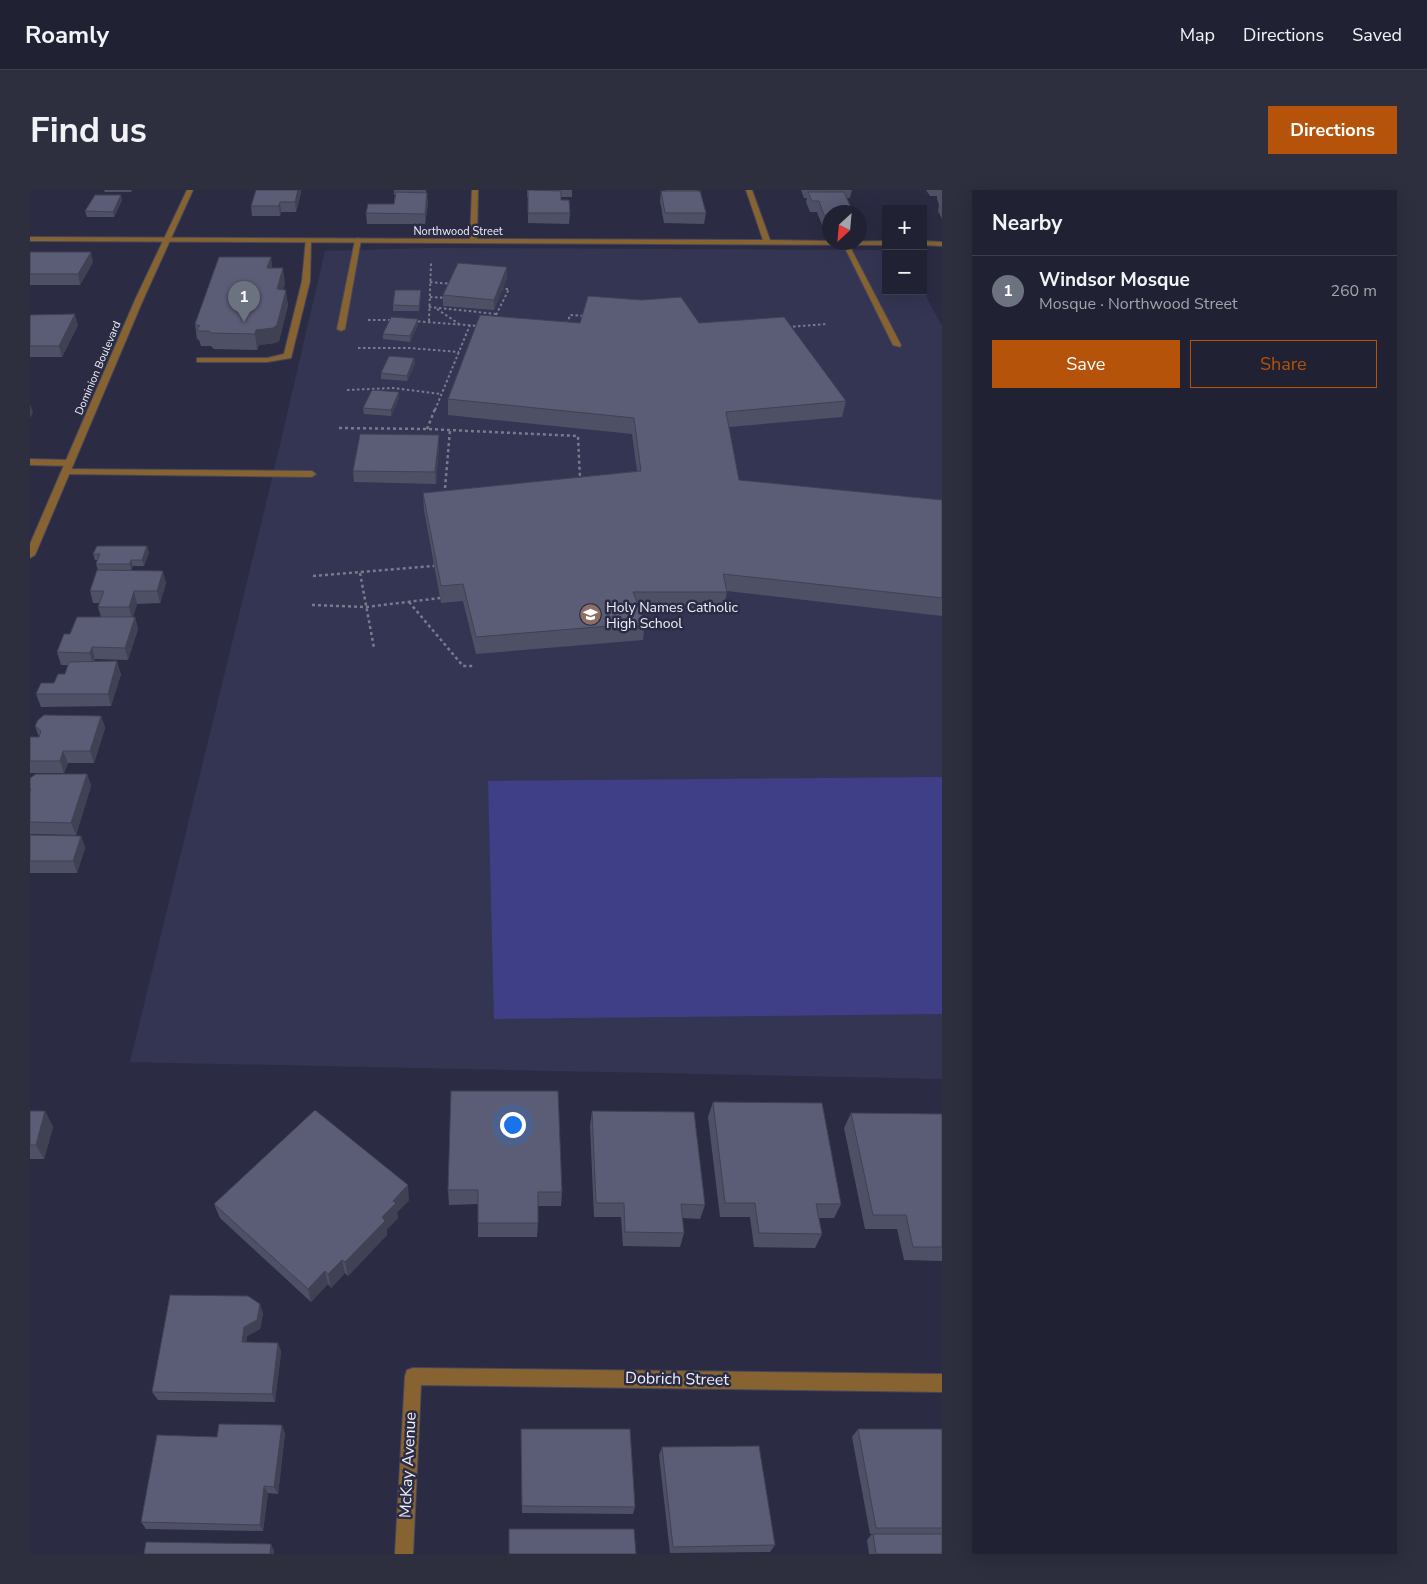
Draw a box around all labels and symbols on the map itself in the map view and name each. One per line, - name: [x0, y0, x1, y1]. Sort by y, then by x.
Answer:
- north arrow: [822, 205, 867, 250]
- street label: Northwood Street: [413, 224, 503, 239]
- pin: 1: [228, 281, 260, 322]
- street label: Dominion Boulevard: [71, 319, 125, 417]
- place label: Holy Names Catholic High School: [606, 598, 738, 633]
- school or university icon: Holy Names Catholic High School: [578, 603, 602, 627]
- your location: [500, 1112, 526, 1138]
- street label: Dobrich Street: [625, 1367, 729, 1391]
- street label: McKay Avenue: [394, 1411, 422, 1519]

